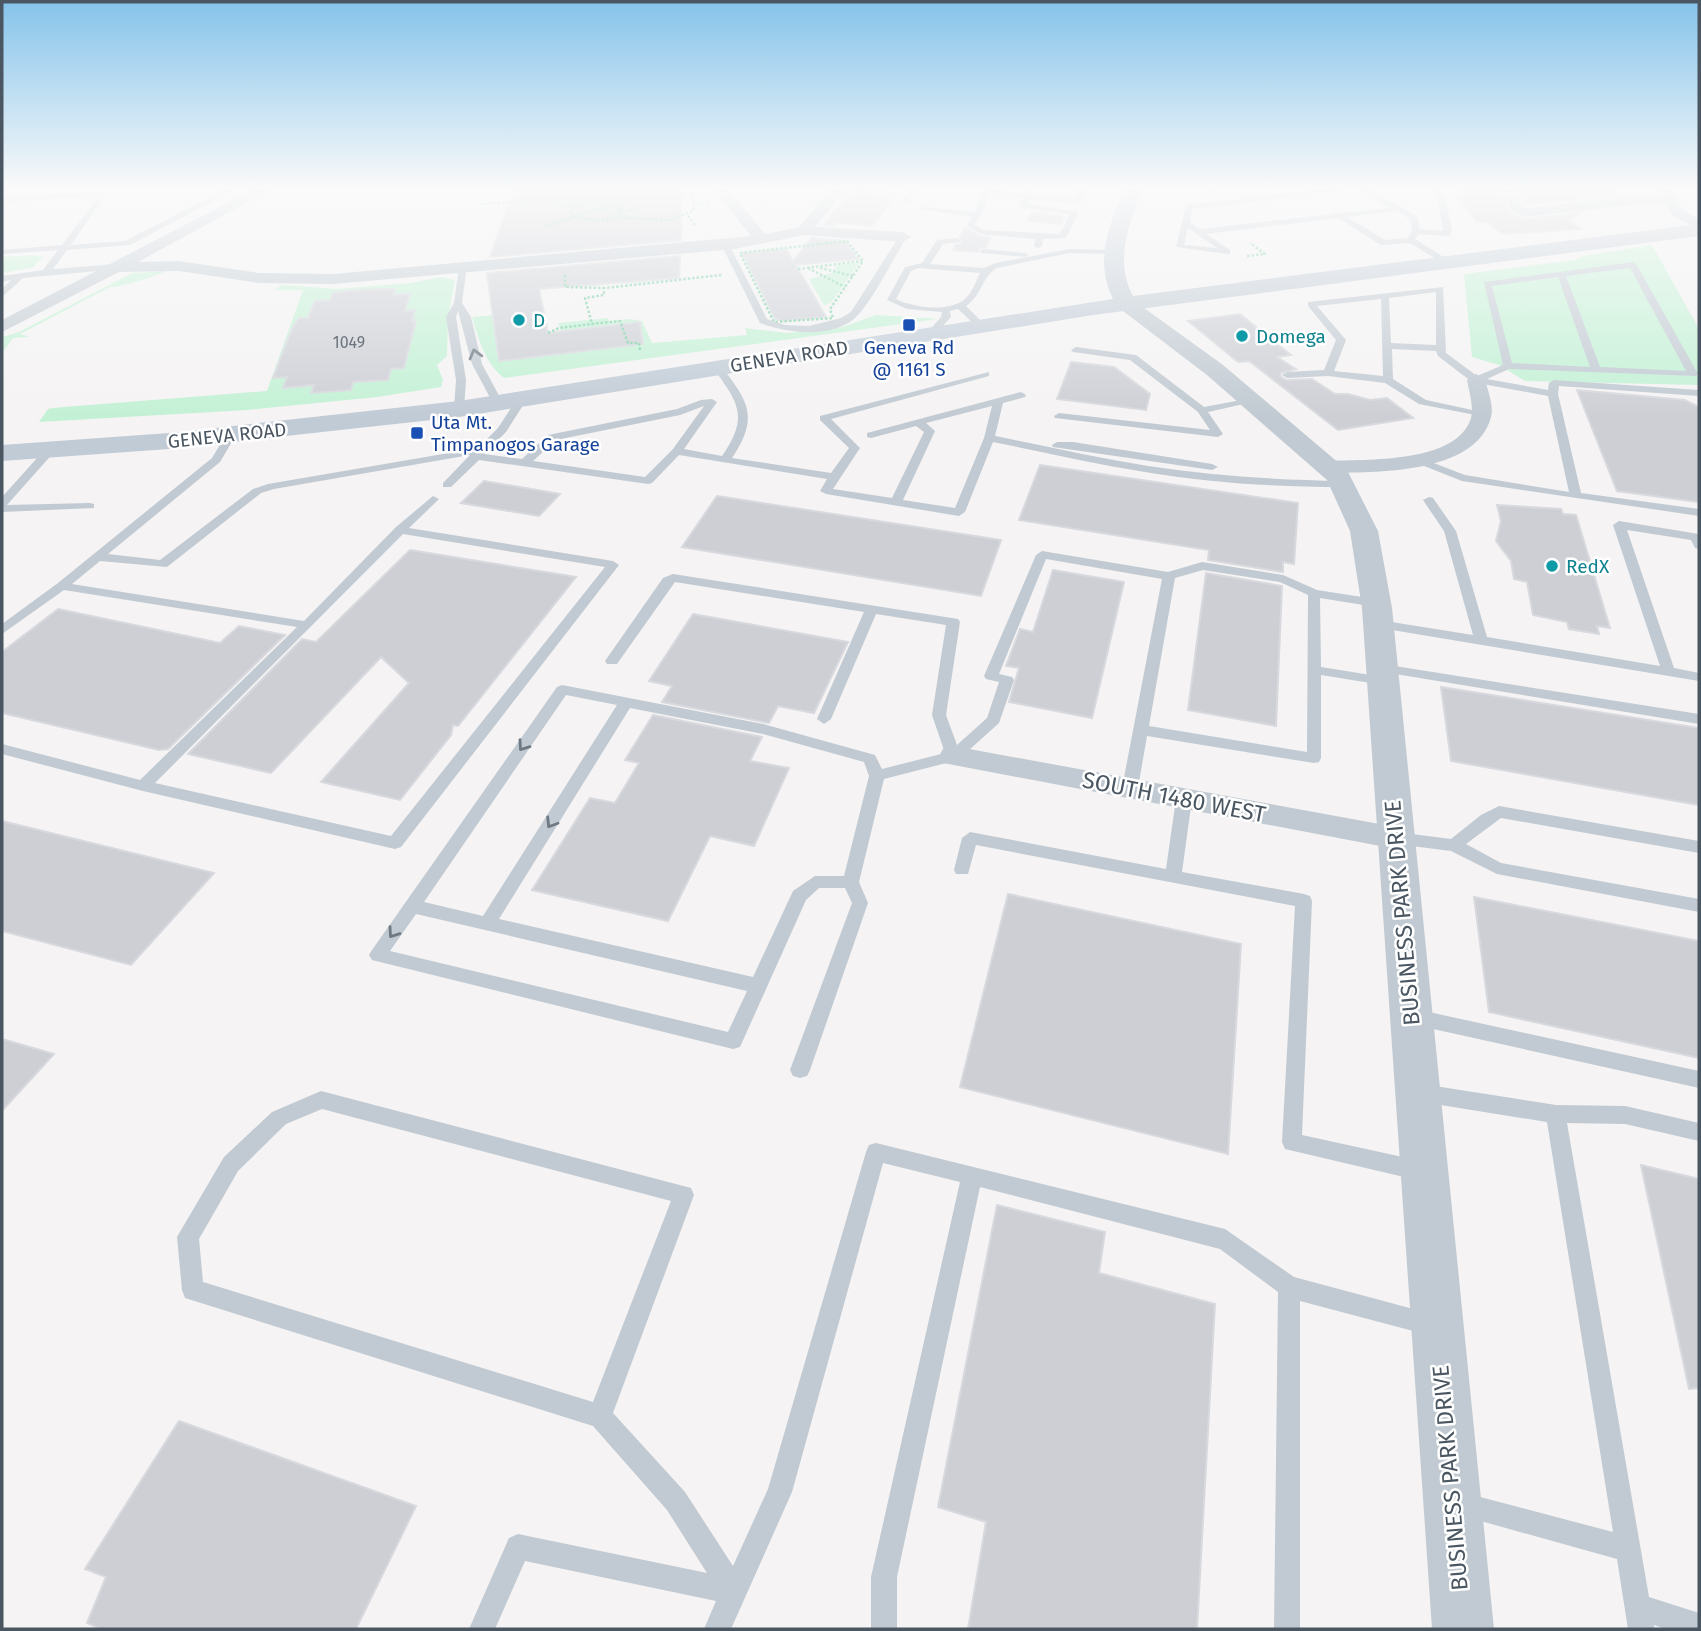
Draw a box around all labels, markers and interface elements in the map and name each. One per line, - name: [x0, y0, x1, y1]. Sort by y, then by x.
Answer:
- place label: D: [533, 309, 545, 332]
- marker: D: [511, 312, 527, 328]
- marker: Geneva Rd @ 1161 S: [901, 317, 917, 333]
- place label: Domega: [1256, 325, 1326, 348]
- marker: Domega: [1234, 328, 1250, 344]
- house number: 1049: [333, 333, 365, 352]
- street label: GENEVA ROAD: [729, 336, 850, 377]
- place label: Geneva Rd @ 1161 S: [864, 336, 954, 381]
- one-way arrow: [469, 348, 483, 360]
- place label: Uta Mt. Timpanogos Garage: [431, 411, 600, 456]
- street label: GENEVA ROAD: [167, 418, 287, 453]
- marker: Uta Mt. Timpanogos Garage: [409, 425, 425, 441]
- place label: RedX: [1566, 555, 1610, 578]
- marker: RedX: [1544, 558, 1560, 574]
- one-way arrow: [519, 738, 531, 751]
- street label: SOUTH 1480 WEST: [1080, 766, 1268, 829]
- street label: BUSINESS PARK DRIVE: [1378, 799, 1426, 1027]
- one-way arrow: [546, 815, 559, 828]
- one-way arrow: [389, 925, 401, 938]
- street label: BUSINESS PARK DRIVE: [1426, 1364, 1474, 1592]

